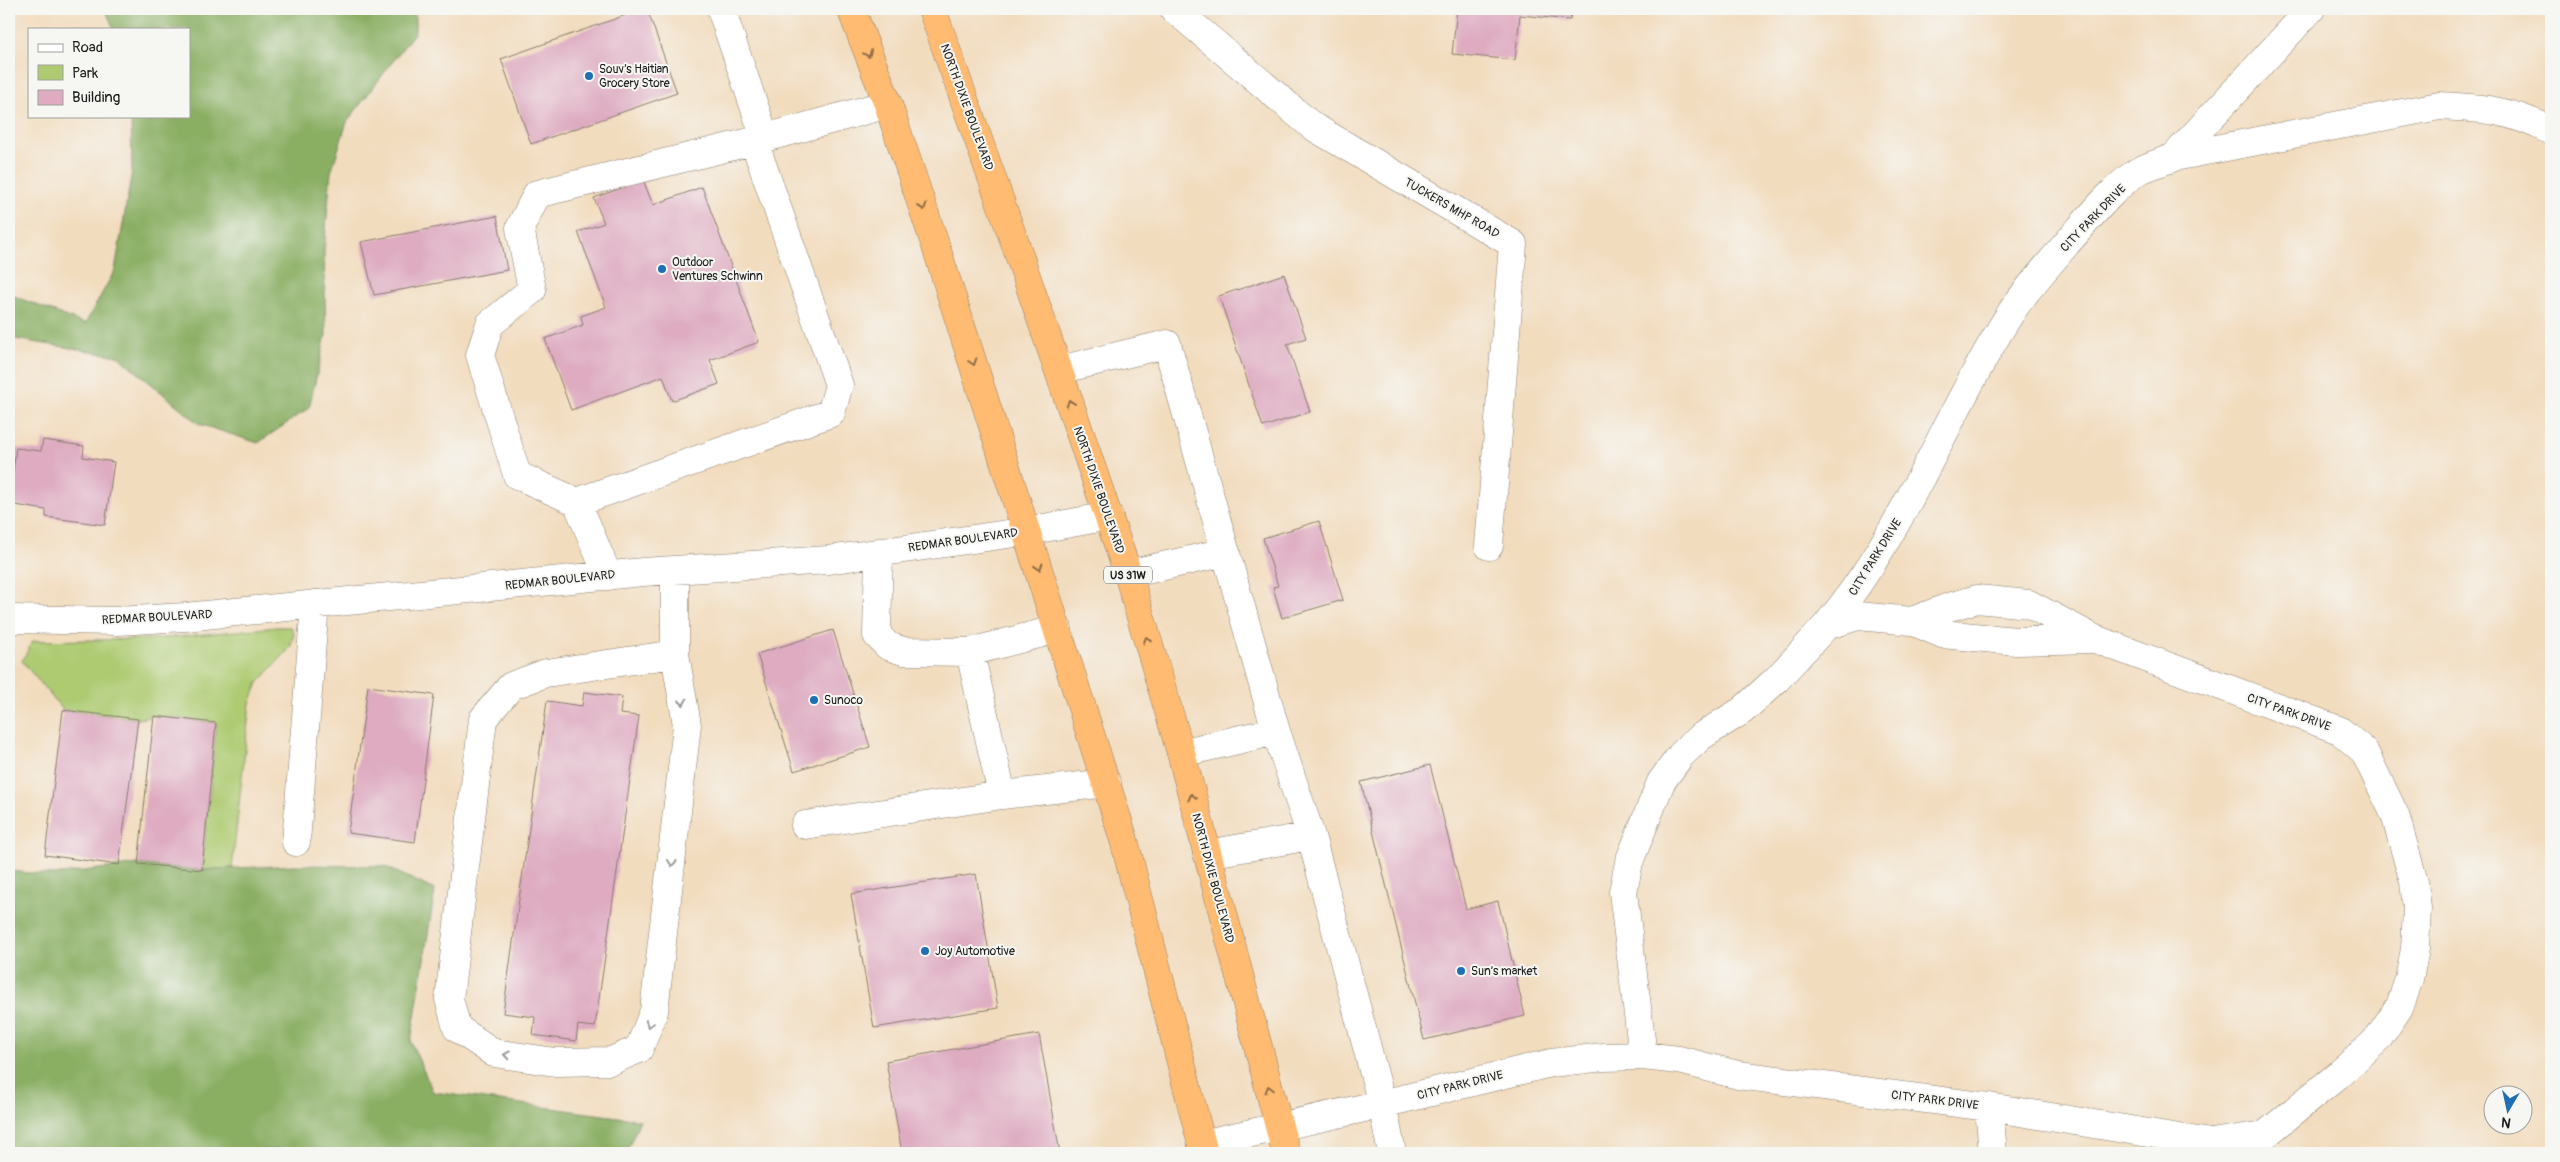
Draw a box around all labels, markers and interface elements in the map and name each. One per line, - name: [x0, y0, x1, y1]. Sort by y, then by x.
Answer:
- legend: [28, 28, 190, 118]
- text: Road: [72, 38, 103, 57]
- street label: NORTH DIXIE BOULEVARD: [937, 42, 997, 173]
- one-way arrow: [862, 49, 873, 58]
- place label: Souv’s Haitian Grocery Store: [599, 62, 670, 91]
- text: Park: [72, 64, 99, 83]
- marker: Souv’s Haitian Grocery Store: [583, 70, 595, 82]
- text: Building: [72, 88, 120, 107]
- street label: TUCKERS MHP ROAD: [1401, 175, 1502, 242]
- street label: CITY PARK DRIVE: [2057, 181, 2129, 255]
- one-way arrow: [917, 203, 927, 211]
- place label: Outdoor Ventures Schwinn: [672, 255, 763, 284]
- marker: Outdoor Ventures Schwinn: [656, 263, 668, 275]
- one-way arrow: [968, 357, 978, 365]
- one-way arrow: [1066, 399, 1076, 407]
- street label: NORTH DIXIE BOULEVARD: [1070, 425, 1127, 556]
- street label: CITY PARK DRIVE: [1846, 516, 1905, 599]
- street label: REDMAR BOULEVARD: [907, 525, 1019, 556]
- one-way arrow: [1033, 562, 1043, 570]
- road number: US 31W: [1104, 566, 1152, 584]
- street label: REDMAR BOULEVARD: [504, 567, 616, 594]
- street label: REDMAR BOULEVARD: [101, 607, 213, 628]
- one-way arrow: [1143, 637, 1153, 645]
- street label: CITY PARK DRIVE: [2245, 690, 2333, 735]
- place label: Sunoco: [824, 693, 864, 708]
- marker: Sunoco: [808, 694, 820, 706]
- one-way arrow: [677, 698, 688, 706]
- one-way arrow: [1187, 792, 1198, 801]
- street label: NORTH DIXIE BOULEVARD: [1188, 812, 1237, 945]
- one-way arrow: [667, 860, 678, 868]
- place label: Joy Automotive: [935, 944, 1015, 959]
- marker: Joy Automotive: [919, 945, 931, 957]
- place label: Sun’s market: [1471, 964, 1537, 979]
- marker: Sun’s market: [1455, 965, 1467, 977]
- one-way arrow: [645, 1019, 655, 1027]
- one-way arrow: [502, 1050, 510, 1061]
- street label: CITY PARK DRIVE: [1416, 1068, 1505, 1103]
- north arrow: [2482, 1084, 2532, 1134]
- one-way arrow: [1264, 1085, 1275, 1094]
- street label: CITY PARK DRIVE: [1890, 1088, 1980, 1113]
- text: N: [2500, 1113, 2512, 1131]

